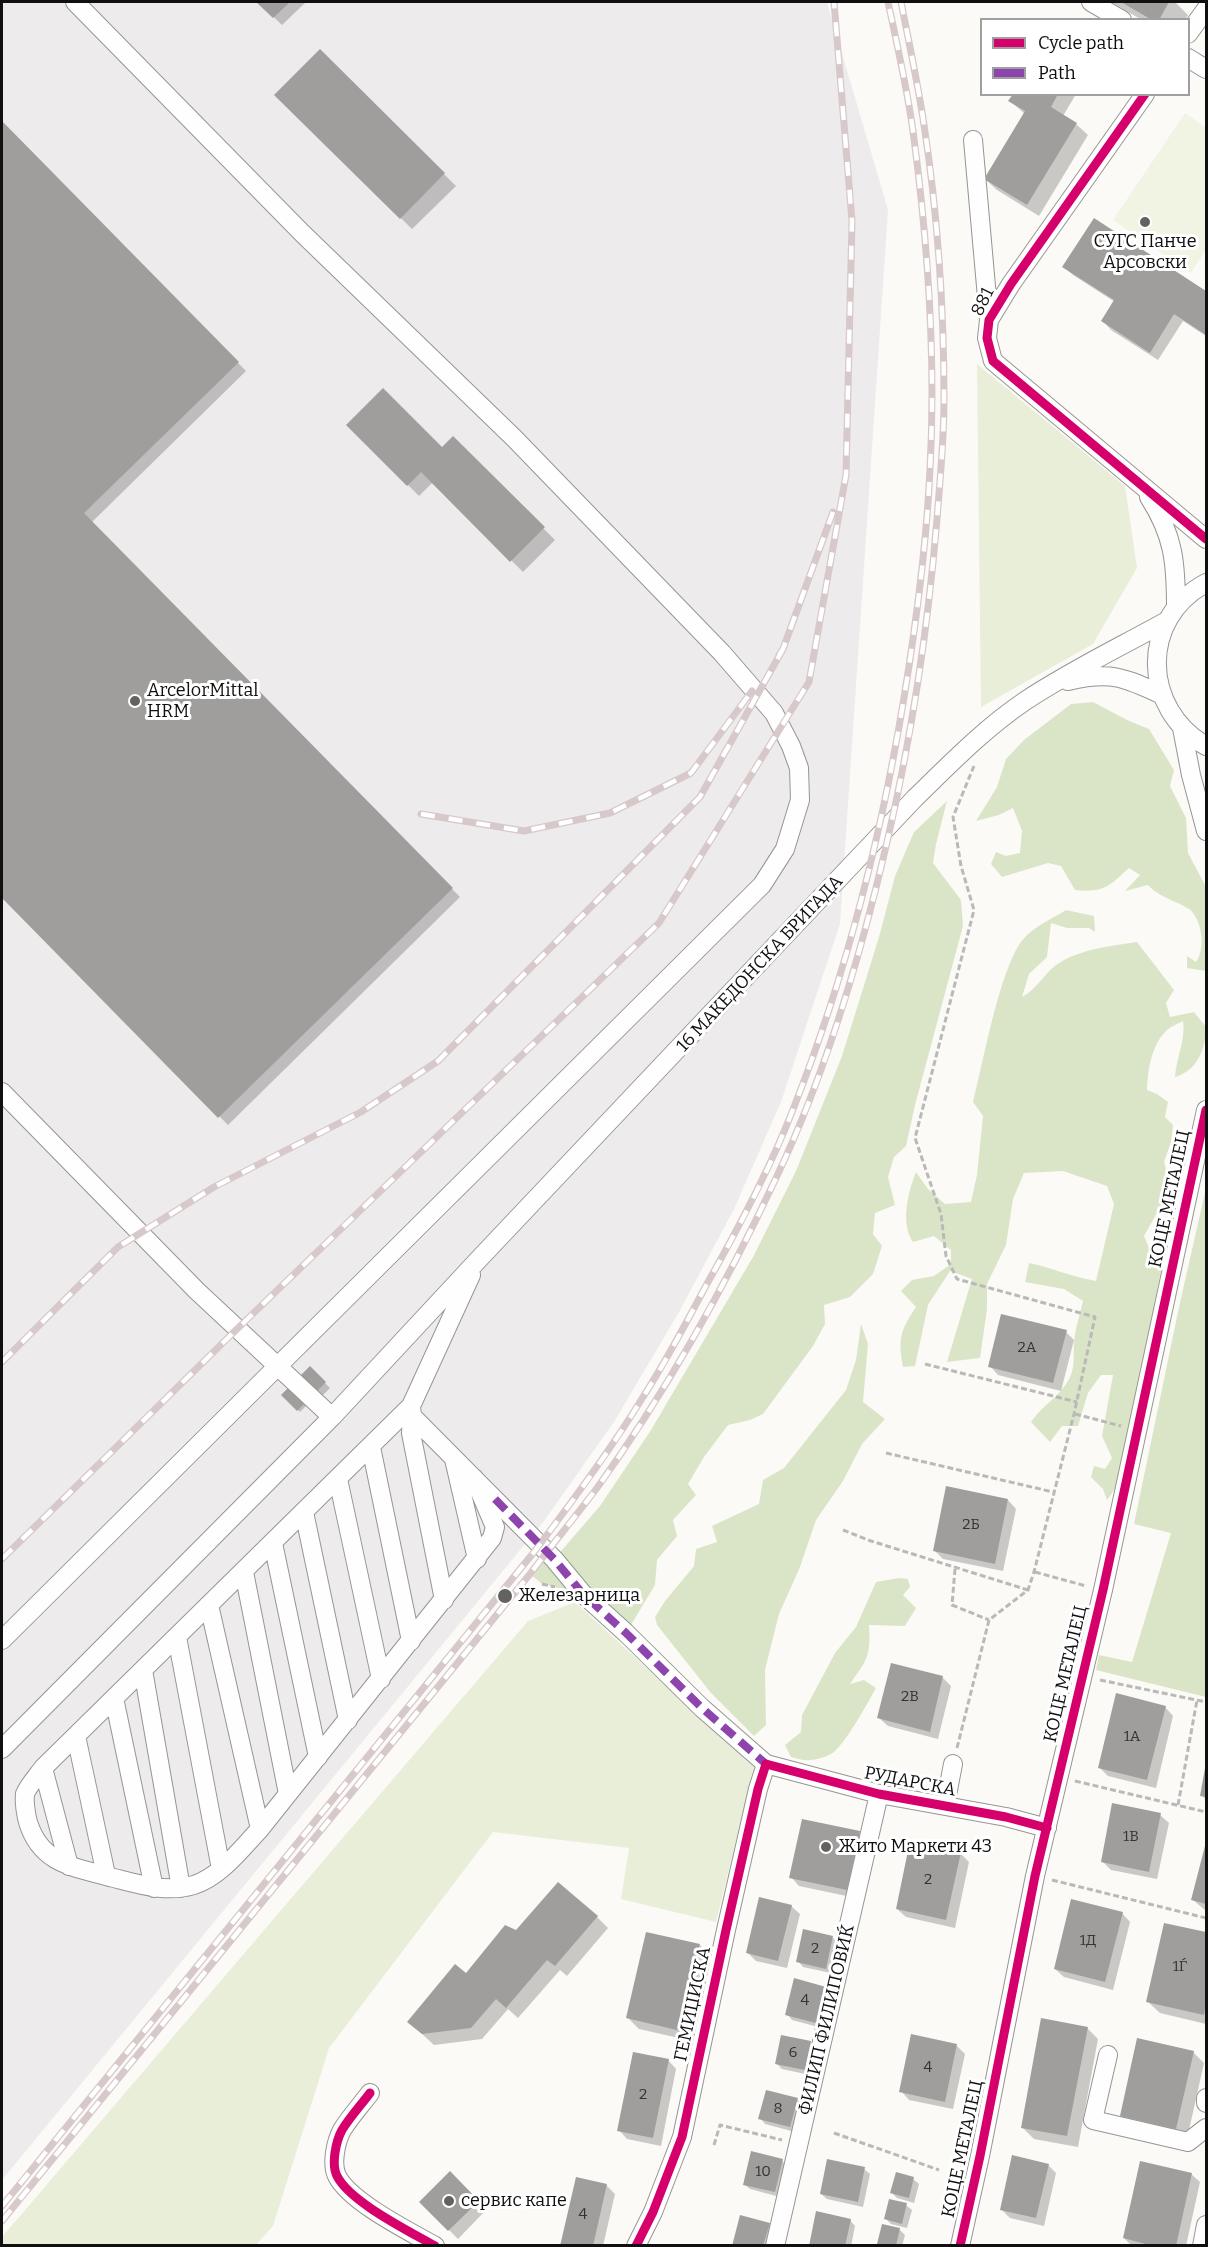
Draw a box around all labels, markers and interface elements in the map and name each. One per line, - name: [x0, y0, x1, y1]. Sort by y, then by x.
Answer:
- legend: [980, 18, 1190, 96]
- text: Cycle path: [1038, 32, 1124, 54]
- text: Path: [1038, 62, 1076, 84]
- marker: СУГС Панче Арсовски: [1138, 215, 1152, 229]
- place label: СУГС Панче Арсовски: [1093, 231, 1197, 274]
- street label: 881: [967, 284, 999, 320]
- place label: ArcelorMittal HRM: [147, 680, 258, 722]
- marker: ArcelorMittal HRM: [128, 694, 142, 708]
- street label: 16 МАКЕДОНСКА БРИГАДА: [672, 871, 848, 1057]
- street label: КОЦЕ МЕТАЛЕЦ: [1145, 1128, 1195, 1270]
- house number: 2А: [1018, 1339, 1036, 1357]
- house number: 2Б: [962, 1516, 980, 1534]
- place label: Железарница: [518, 1585, 640, 1607]
- marker: Железарница: [496, 1587, 514, 1605]
- street label: КОЦЕ МЕТАЛЕЦ: [1040, 1603, 1092, 1745]
- house number: 2В: [901, 1688, 919, 1706]
- house number: 1А: [1124, 1728, 1140, 1746]
- street label: РУДАРСКА: [862, 1763, 958, 1801]
- house number: 1В: [1123, 1828, 1139, 1846]
- place label: Жито Маркети 43: [838, 1836, 992, 1858]
- marker: Жито Маркети 43: [819, 1840, 833, 1854]
- house number: 2: [924, 1871, 932, 1889]
- street label: ФИЛИП ФИЛИПОВИЌ: [795, 1922, 859, 2118]
- house number: 1Д: [1080, 1932, 1096, 1950]
- house number: 2: [811, 1940, 819, 1958]
- street label: ГЕМИЏИСКА: [670, 1945, 716, 2063]
- house number: 1Ѓ: [1173, 1958, 1187, 1976]
- house number: 4: [801, 1992, 809, 2010]
- house number: 6: [789, 2044, 797, 2062]
- house number: 4: [924, 2059, 932, 2077]
- street label: КОЦЕ МЕТАЛЕЦ: [938, 2078, 988, 2220]
- house number: 2: [639, 2086, 647, 2104]
- house number: 8: [773, 2100, 783, 2118]
- house number: 10: [755, 2163, 771, 2181]
- place label: сервис капе: [461, 2190, 567, 2212]
- marker: сервис капе: [442, 2194, 456, 2208]
- house number: 4: [579, 2206, 587, 2224]

